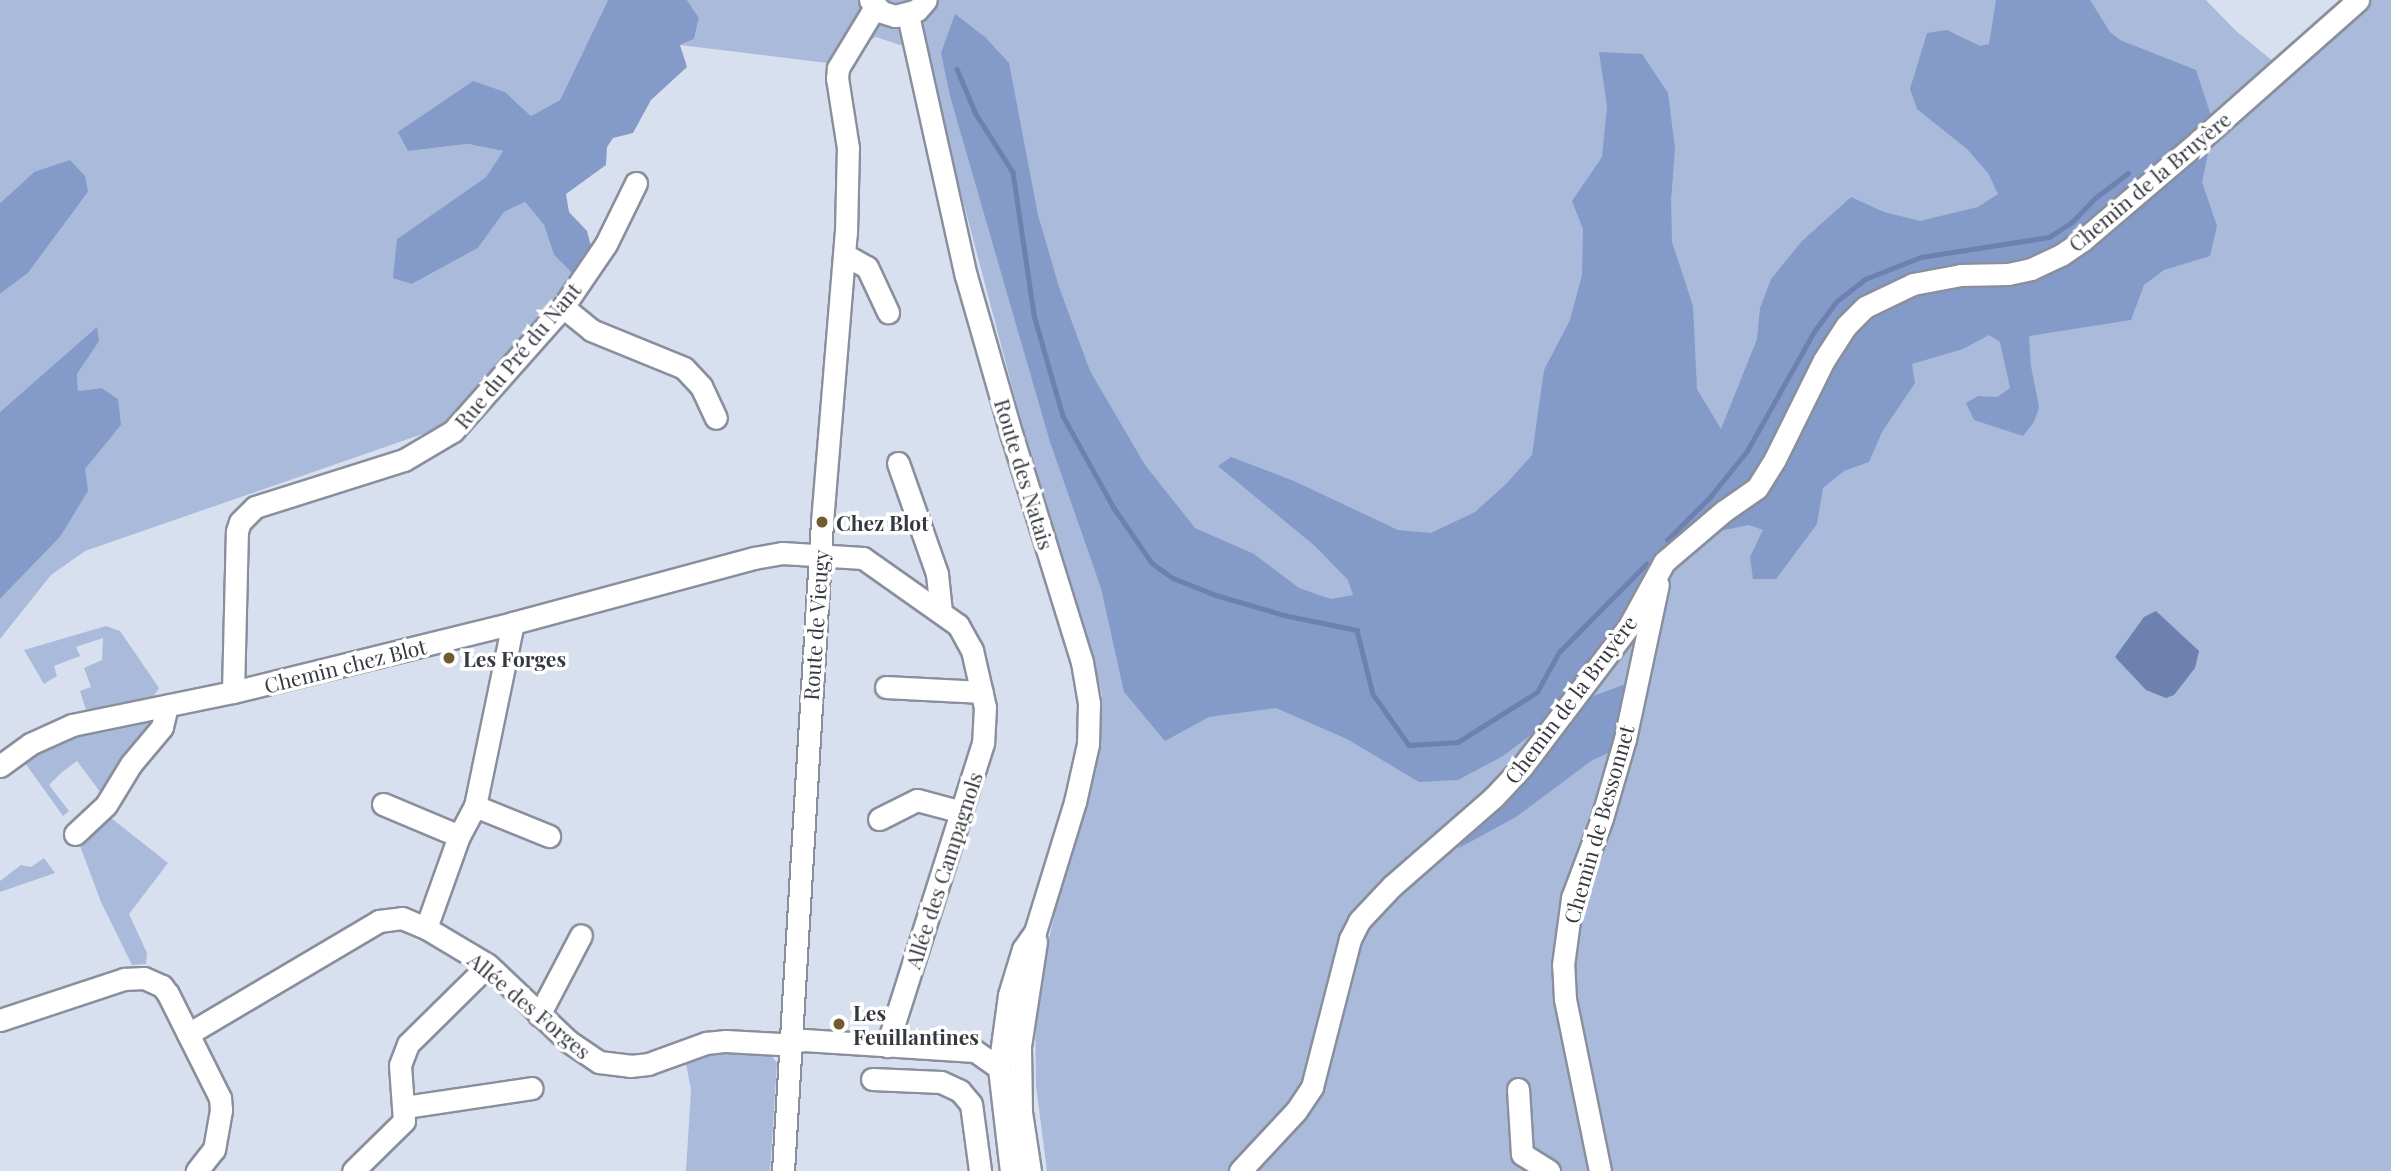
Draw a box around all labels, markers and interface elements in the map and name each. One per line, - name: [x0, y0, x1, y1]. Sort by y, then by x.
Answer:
- street label: Chemin de la Bruyère: [2062, 106, 2236, 256]
- street label: Rue du Pré du Nant: [449, 277, 585, 433]
- street label: Route des Natais: [990, 396, 1060, 552]
- place label: Chez Blot: [836, 509, 929, 535]
- marker: Chez Blot: [814, 514, 830, 530]
- street label: Route de Vieugy: [797, 548, 833, 702]
- street label: Chemin de la Bruyère: [1498, 610, 1642, 788]
- street label: Chemin chez Blot: [261, 633, 429, 697]
- place label: Les Forges: [463, 645, 566, 671]
- marker: Les Forges: [441, 650, 457, 666]
- street label: Chemin de Bessonnet: [1558, 722, 1638, 926]
- street label: Allée des Campagnols: [899, 768, 987, 972]
- street label: Allée des Forges: [464, 946, 596, 1064]
- place label: Les Feuillantines: [853, 999, 979, 1049]
- marker: Les Feuillantines: [831, 1016, 847, 1032]

